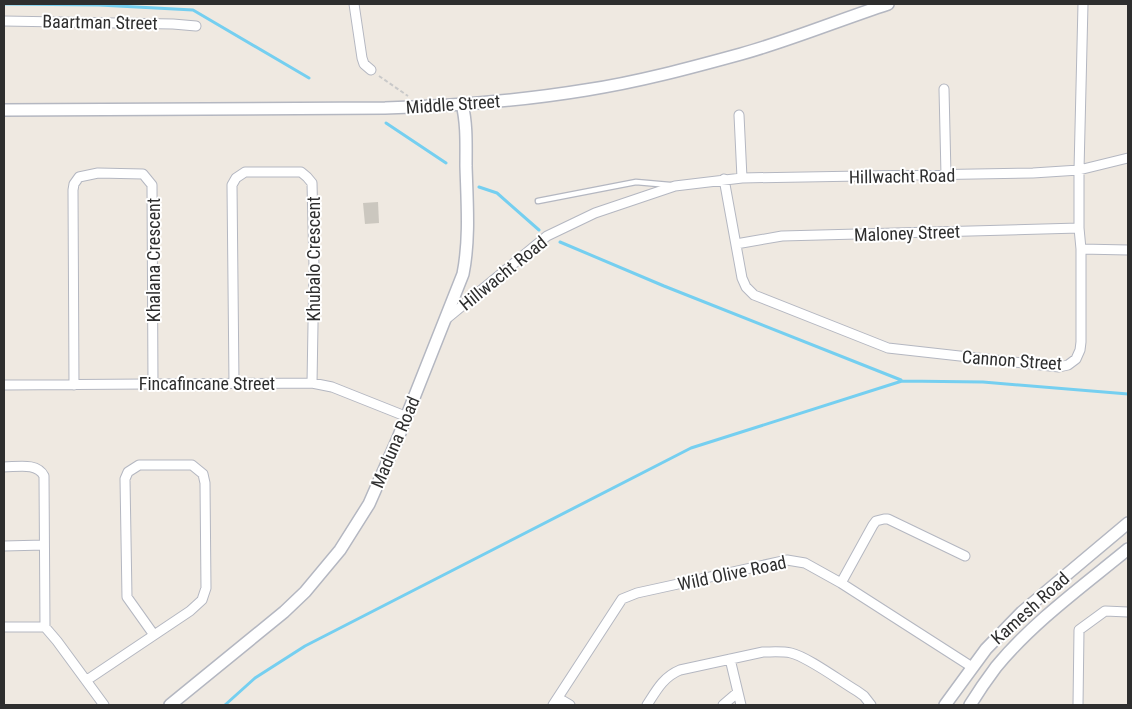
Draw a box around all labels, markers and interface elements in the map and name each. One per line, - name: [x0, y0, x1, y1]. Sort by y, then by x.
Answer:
- street label: Baartman Street: [42, 10, 158, 34]
- street label: Middle Street: [405, 90, 501, 118]
- street label: Hillwacht Road: [849, 165, 955, 187]
- street label: Khubalo Crescent: [303, 197, 324, 321]
- street label: Khalana Crescent: [143, 198, 164, 322]
- street label: Maloney Street: [854, 221, 960, 245]
- street label: Hillwacht Road: [455, 231, 551, 315]
- street label: Cannon Street: [961, 346, 1063, 374]
- street label: Fincafincane Street: [139, 373, 275, 394]
- street label: Maduna Road: [366, 393, 424, 491]
- street label: Wild Olive Road: [676, 551, 788, 595]
- street label: Kamesh Road: [987, 568, 1073, 648]

